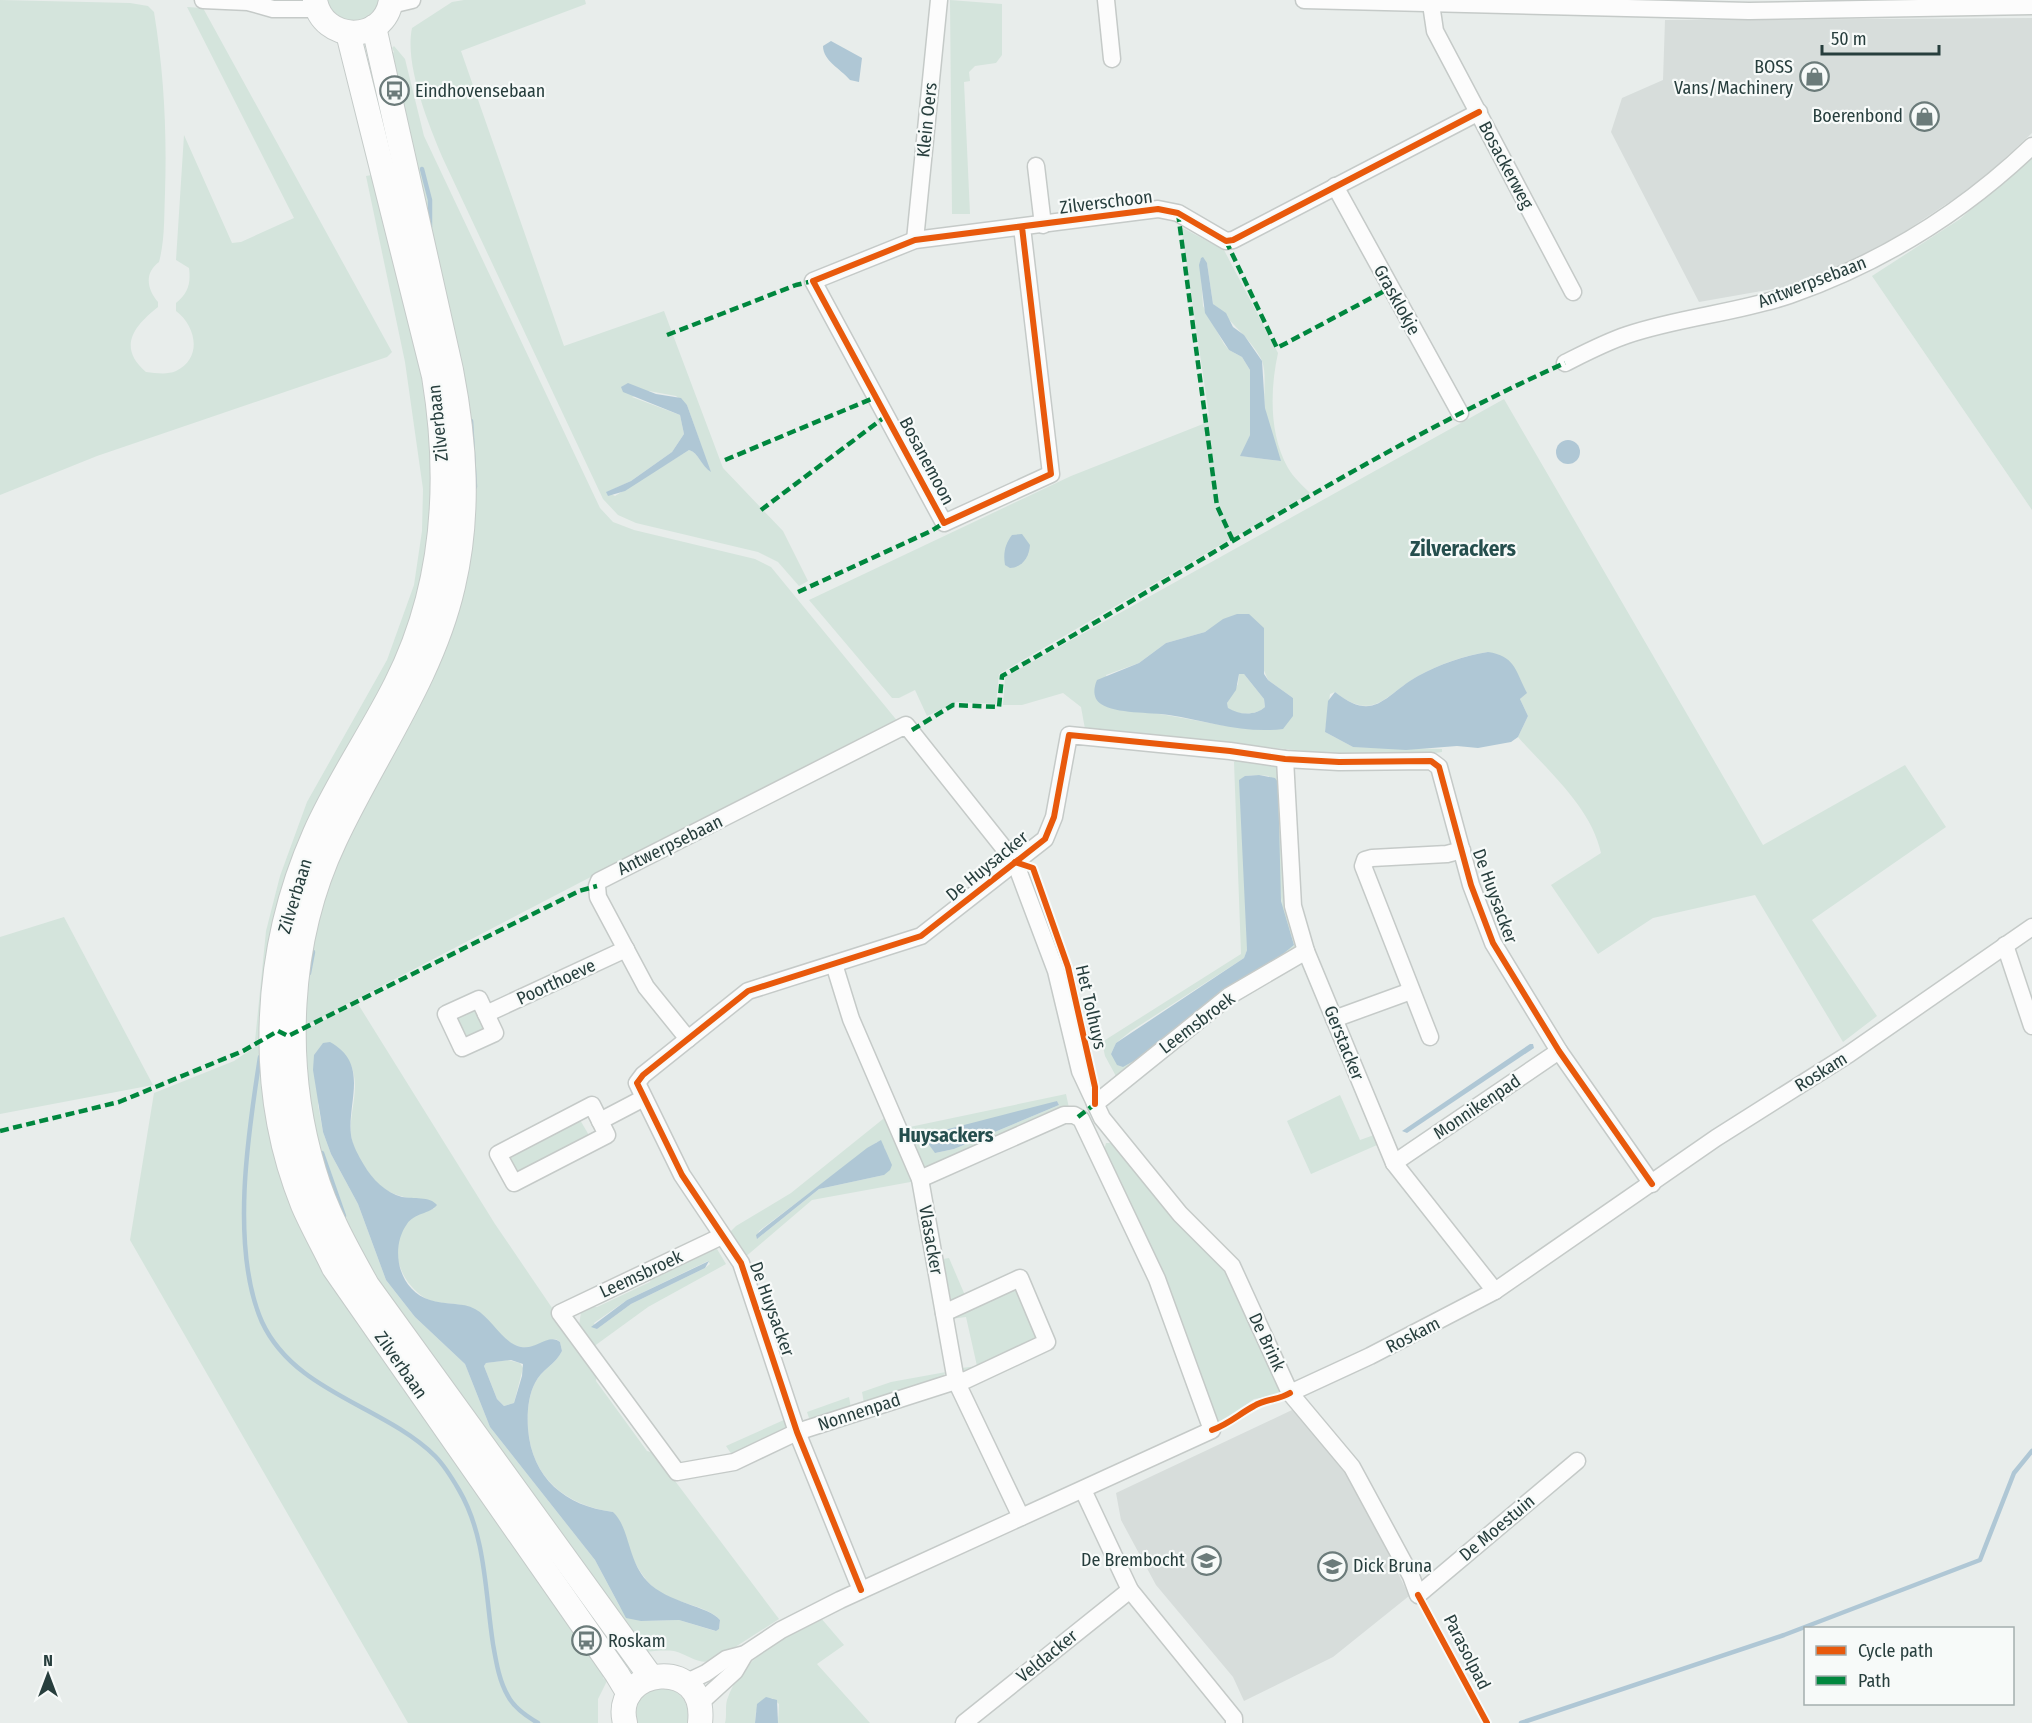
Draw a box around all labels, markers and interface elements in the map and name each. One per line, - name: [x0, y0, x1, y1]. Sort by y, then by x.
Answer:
- scale bar: [1822, 18, 1939, 56]
- text: 50 m: [1831, 28, 1867, 50]
- place label: BOSS Vans/Machinery: [1674, 56, 1793, 99]
- shop icon: BOSS Vans/Machinery: [1798, 61, 1830, 93]
- bus stop icon: Eindhovensebaan: [378, 75, 410, 107]
- place label: Eindhovensebaan: [415, 80, 545, 102]
- street label: Klein Oers: [912, 81, 942, 159]
- shop icon: Boerenbond: [1908, 100, 1940, 132]
- place label: Boerenbond: [1812, 105, 1903, 127]
- street label: Bosackerweg: [1474, 117, 1538, 213]
- street label: Zilverschoon: [1058, 185, 1154, 219]
- street label: Antwerpsebaan: [1755, 251, 1869, 313]
- street label: Grasklokje: [1369, 261, 1425, 339]
- street label: Zilverbaan: [423, 383, 453, 463]
- street label: Bosanemoon: [895, 413, 959, 509]
- district label: Zilverackers: [1410, 536, 1516, 562]
- street label: Antwerpsebaan: [614, 810, 726, 880]
- street label: De Huysacker: [941, 826, 1033, 906]
- street label: De Huysacker: [1468, 846, 1523, 947]
- street label: Zilverbaan: [273, 856, 317, 936]
- street label: Poorthoeve: [513, 954, 599, 1010]
- street label: Het Tolhuys: [1071, 963, 1111, 1052]
- street label: Leemsbroek: [1155, 987, 1240, 1059]
- street label: Gerstacker: [1319, 1002, 1369, 1084]
- street label: Roskam: [1791, 1047, 1851, 1097]
- street label: Monnikenpad: [1429, 1070, 1525, 1144]
- district label: Huysackers: [898, 1123, 994, 1147]
- street label: Vlasacker: [914, 1204, 948, 1277]
- street label: Leemsbroek: [596, 1245, 687, 1303]
- street label: De Huysacker: [745, 1259, 800, 1360]
- street label: De Brink: [1244, 1309, 1290, 1375]
- street label: Roskam: [1382, 1312, 1444, 1358]
- street label: Zilverbaan: [370, 1327, 432, 1403]
- street label: Nonnenpad: [815, 1388, 903, 1436]
- street label: De Moestuin: [1455, 1490, 1539, 1566]
- school or university icon: De Brembocht: [1190, 1544, 1222, 1576]
- place label: De Brembocht: [1081, 1549, 1185, 1571]
- school or university icon: Dick Bruna: [1316, 1550, 1348, 1582]
- place label: Dick Bruna: [1353, 1555, 1432, 1577]
- street label: Parasolpad: [1439, 1611, 1495, 1693]
- street label: Veldacker: [1012, 1624, 1082, 1687]
- bus stop icon: Roskam: [571, 1625, 603, 1657]
- legend: [1804, 1627, 2014, 1705]
- place label: Roskam: [608, 1630, 665, 1652]
- text: Cycle path: [1858, 1640, 1933, 1662]
- north arrow: [18, 1645, 78, 1705]
- text: N: [43, 1651, 53, 1670]
- text: Path: [1858, 1670, 1891, 1692]

